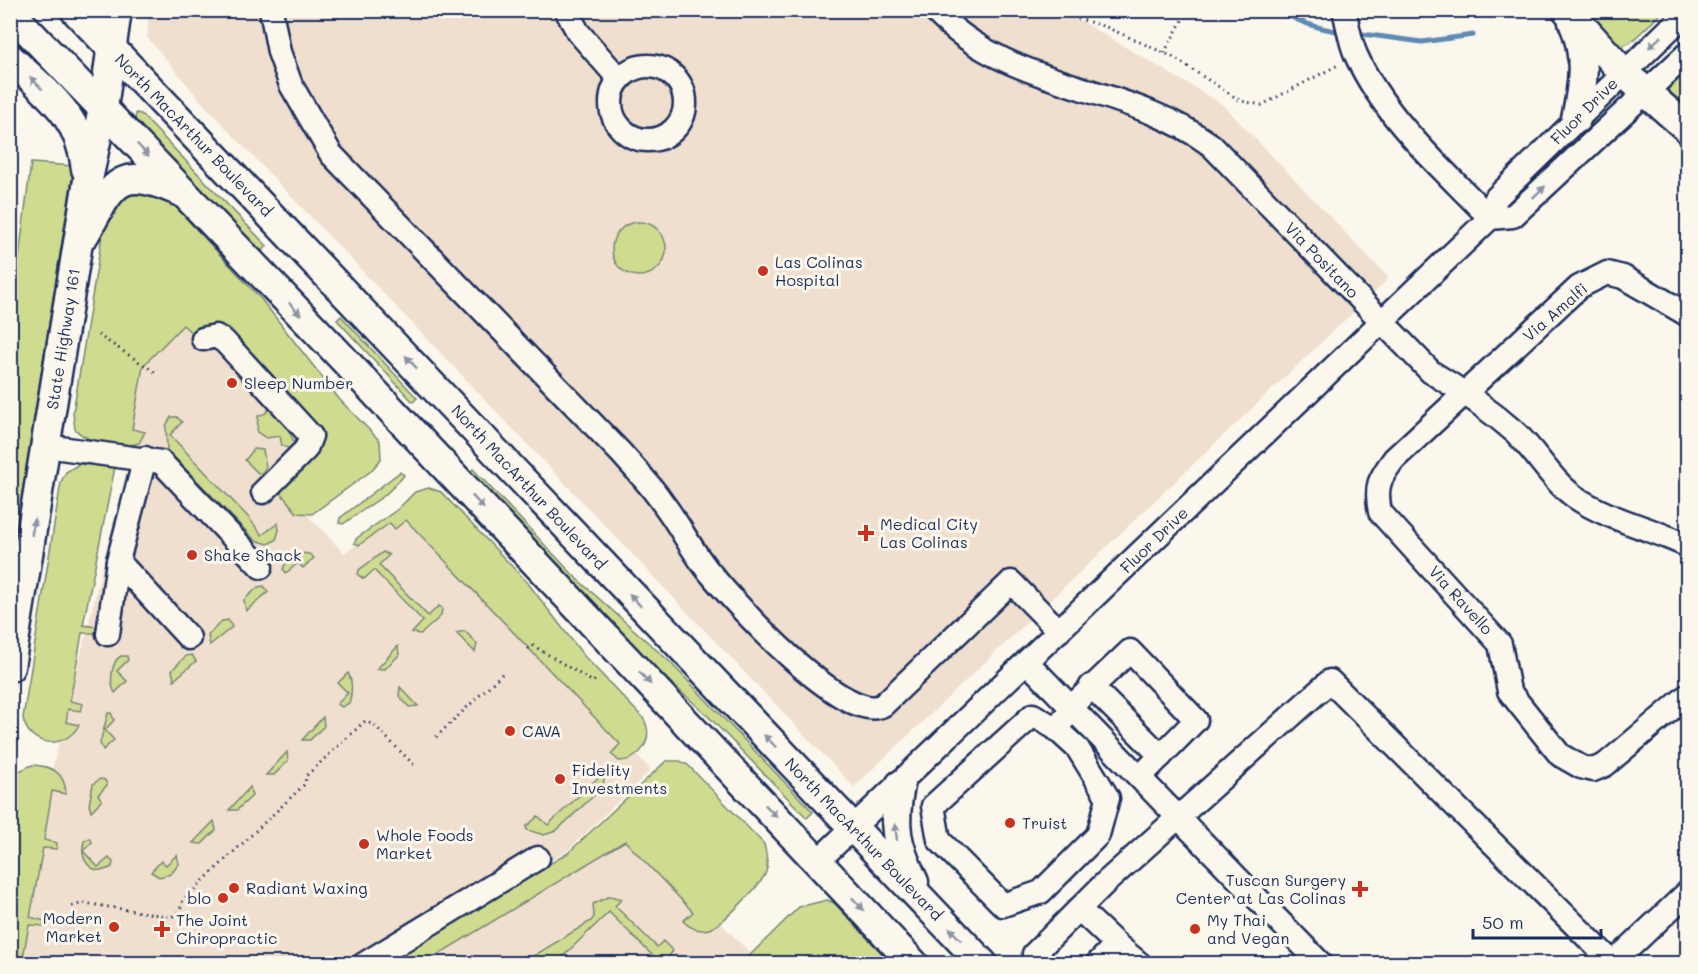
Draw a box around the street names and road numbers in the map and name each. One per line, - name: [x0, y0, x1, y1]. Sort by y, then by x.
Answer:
- street label: North MacArthur Boulevard: [111, 49, 278, 221]
- street label: Fluor Drive: [1546, 73, 1622, 149]
- street label: Via Positano: [1281, 217, 1364, 302]
- street label: State Highway 161: [41, 267, 84, 411]
- street label: Via Amalfi: [1518, 278, 1591, 346]
- street label: North MacArthur Boulevard: [447, 400, 612, 574]
- street label: Fluor Drive: [1115, 502, 1192, 577]
- street label: Via Ravello: [1425, 561, 1498, 639]
- street label: North MacArthur Boulevard: [781, 753, 948, 925]

